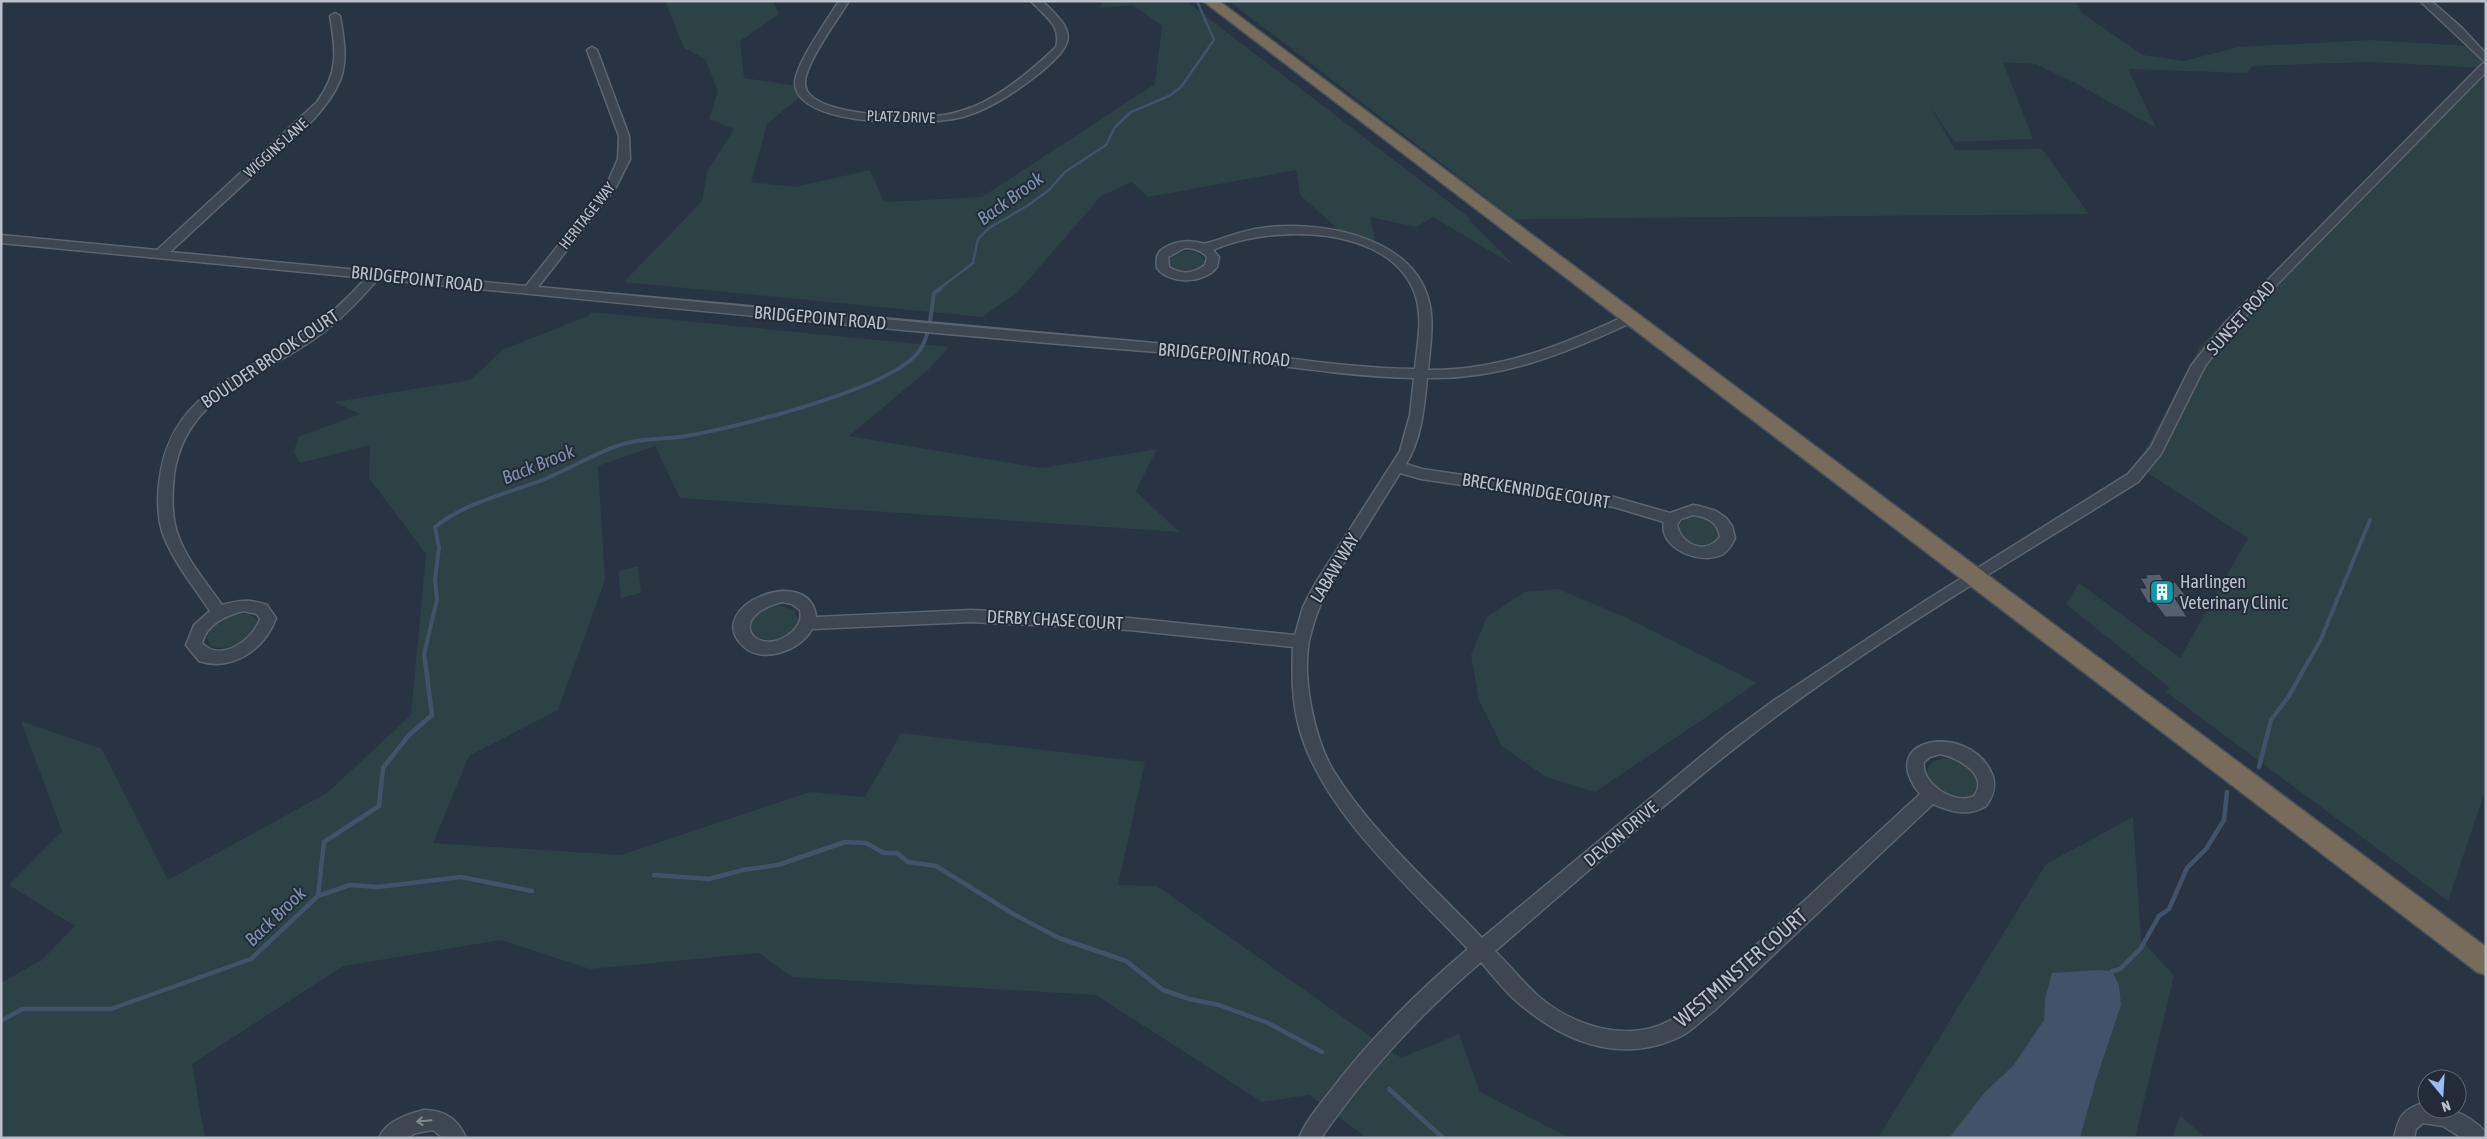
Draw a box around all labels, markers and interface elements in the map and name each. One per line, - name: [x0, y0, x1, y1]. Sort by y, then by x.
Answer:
- street label: PLATZ DRIVE: [866, 107, 936, 126]
- street label: WIGGINS LANE: [240, 114, 312, 181]
- water label: Back Brook: [973, 166, 1048, 229]
- street label: HERITAGE WAY: [555, 179, 618, 252]
- street label: BRIDGEPOINT ROAD: [350, 261, 484, 296]
- street label: SUNSET ROAD: [2202, 276, 2279, 359]
- street label: BRIDGEPOINT ROAD: [753, 301, 887, 334]
- street label: BOULDER BROOK COURT: [197, 305, 343, 412]
- street label: BRIDGEPOINT ROAD: [1157, 338, 1291, 371]
- water label: Back Brook: [499, 439, 578, 488]
- street label: BRECKENRIDGE COURT: [1461, 468, 1612, 513]
- street label: LABAW WAY: [1306, 529, 1363, 606]
- place label: Harlingen Veterinary Clinic: [2180, 571, 2288, 613]
- building icon: Harlingen Veterinary Clinic: [2149, 579, 2175, 605]
- street label: DERBY CHASE COURT: [986, 605, 1124, 634]
- street label: DEVON DRIVE: [1579, 796, 1662, 871]
- water label: Back Brook: [240, 881, 310, 950]
- street label: WESTMINSTER COURT: [1669, 903, 1812, 1031]
- north arrow: [2417, 1069, 2467, 1119]
- text: N: [2440, 1097, 2452, 1115]
- one-way arrow: [416, 1117, 432, 1126]

